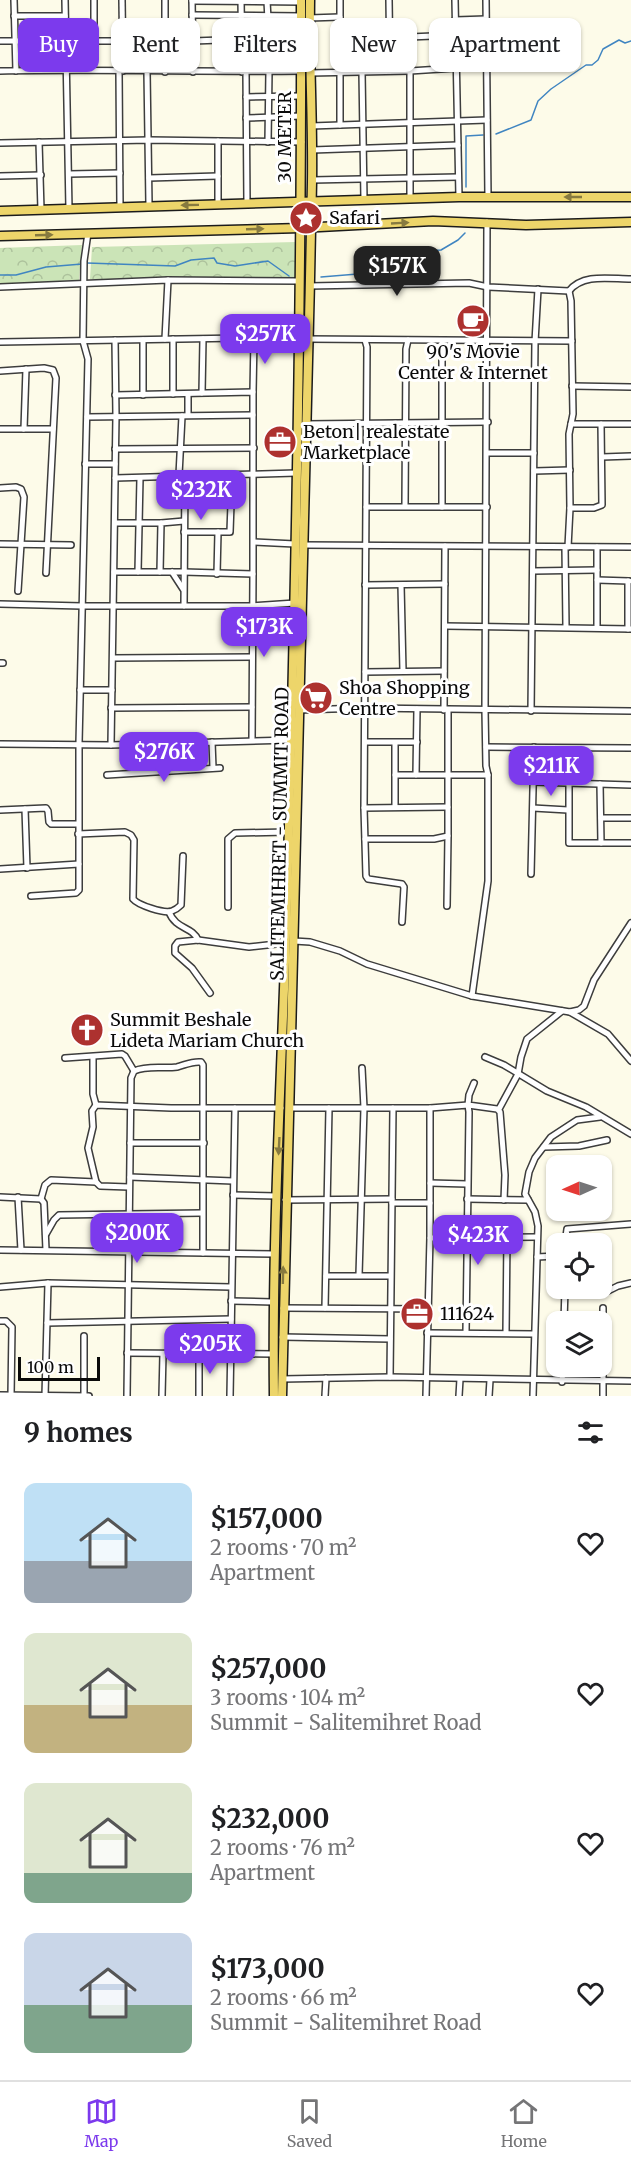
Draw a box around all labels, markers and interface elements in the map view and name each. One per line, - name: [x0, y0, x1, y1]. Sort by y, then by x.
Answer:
- chip: Buy: [18, 18, 99, 72]
- chip: Rent: [111, 18, 200, 72]
- chip: Filters: [212, 18, 318, 72]
- chip: New: [330, 18, 417, 72]
- chip: Apartment: [429, 18, 581, 72]
- street label: 30 METER: [273, 91, 296, 183]
- one-way arrow: [563, 192, 582, 202]
- one-way arrow: [180, 200, 199, 210]
- place icon: Safari: [288, 200, 324, 236]
- place label: Safari: [329, 206, 380, 229]
- one-way arrow: [391, 218, 410, 227]
- one-way arrow: [245, 224, 264, 233]
- one-way arrow: [34, 230, 53, 239]
- pin: $157K: [355, 246, 439, 297]
- text: $157K: [368, 253, 426, 278]
- cafe icon: 90's Movie Center & Internet: [455, 303, 491, 339]
- pin: $257K: [223, 314, 307, 365]
- text: $257K: [234, 321, 296, 346]
- place label: 90's Movie Center & Internet: [398, 340, 548, 384]
- place label: Beton| realestate Marketplace: [303, 420, 449, 464]
- office icon: Beton| realestate Marketplace: [262, 424, 298, 460]
- pin: $232K: [159, 470, 243, 521]
- text: $232K: [170, 477, 232, 502]
- pin: $173K: [222, 607, 306, 658]
- text: $173K: [235, 614, 293, 639]
- place label: Shoa Shopping Centre: [339, 676, 470, 720]
- supermarket icon: Shoa Shopping Centre: [298, 680, 334, 716]
- street label: SALITEMIHRET - SUMMIT ROAD: [265, 687, 294, 981]
- pin: $276K: [122, 732, 206, 783]
- text: $276K: [133, 739, 195, 764]
- pin: $211K: [509, 746, 593, 797]
- text: $211K: [523, 753, 579, 778]
- place label: Summit Beshale Lideta Mariam Church: [110, 1008, 304, 1052]
- church icon: Summit Beshale Lideta Mariam Church: [69, 1012, 105, 1048]
- one-way arrow: [275, 1136, 284, 1155]
- north arrow: [546, 1155, 612, 1221]
- map controls: [546, 1155, 612, 1377]
- pin: $200K: [95, 1213, 179, 1264]
- pin: $423K: [436, 1215, 520, 1266]
- text: $200K: [104, 1220, 170, 1245]
- text: $423K: [447, 1222, 509, 1247]
- button: locate: [546, 1233, 612, 1299]
- one-way arrow: [278, 1265, 288, 1284]
- office icon: 111624: [399, 1296, 435, 1332]
- place label: 111624: [440, 1302, 494, 1325]
- button: layers: [546, 1311, 612, 1377]
- pin: $205K: [168, 1324, 252, 1375]
- text: $205K: [178, 1331, 242, 1356]
- scale bar: [18, 1354, 100, 1382]
- text: 100 m: [27, 1357, 74, 1377]
- text: 9 homes: [24, 1416, 133, 1449]
- icon: filters: [574, 1416, 607, 1449]
- text: $157,000: [210, 1502, 323, 1535]
- icon: home: [72, 1507, 144, 1579]
- icon: heart: [574, 1527, 607, 1560]
- text: 2 rooms · 70 m²: [210, 1535, 356, 1560]
- text: Apartment: [210, 1560, 315, 1585]
- text: $257,000: [210, 1652, 326, 1685]
- icon: home: [72, 1657, 144, 1729]
- icon: heart: [574, 1677, 607, 1710]
- text: 3 rooms · 104 m²: [210, 1685, 365, 1710]
- text: Summit - Salitemihret Road: [210, 1710, 482, 1735]
- text: $232,000: [210, 1802, 329, 1835]
- icon: home: [72, 1807, 144, 1879]
- icon: heart: [574, 1827, 607, 1860]
- text: 2 rooms · 76 m²: [210, 1835, 355, 1860]
- text: Apartment: [210, 1860, 315, 1885]
- text: $173,000: [210, 1952, 325, 1985]
- icon: home: [72, 1957, 144, 2029]
- icon: heart: [574, 1977, 607, 2010]
- text: 2 rooms · 66 m²: [210, 1985, 357, 2010]
- text: Summit - Salitemihret Road: [210, 2010, 482, 2035]
- tab: Map: [84, 2095, 118, 2151]
- tab: Saved: [287, 2095, 332, 2151]
- tab: Home: [501, 2095, 547, 2151]

